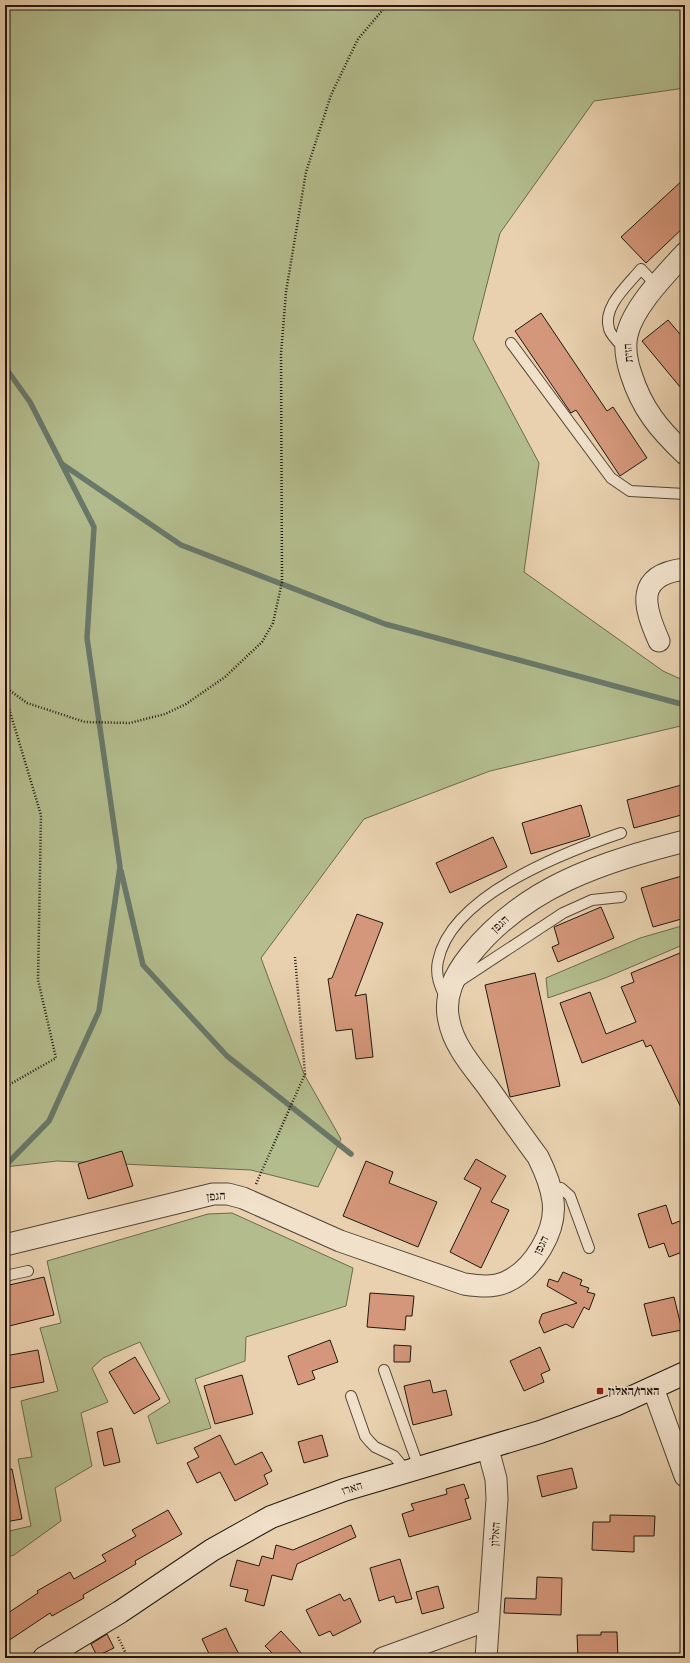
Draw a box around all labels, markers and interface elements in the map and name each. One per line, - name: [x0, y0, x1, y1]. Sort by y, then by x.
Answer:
- street label: הזית: [620, 343, 637, 363]
- street label: הגפן: [488, 912, 513, 936]
- street label: הגפן: [206, 1188, 226, 1205]
- street label: הגפן: [530, 1233, 552, 1257]
- place label: הארז/האלון: [608, 1384, 659, 1399]
- marker: הארז/האלון: [595, 1386, 605, 1396]
- street label: הארז: [340, 1478, 365, 1499]
- street label: האלון: [487, 1521, 504, 1547]

